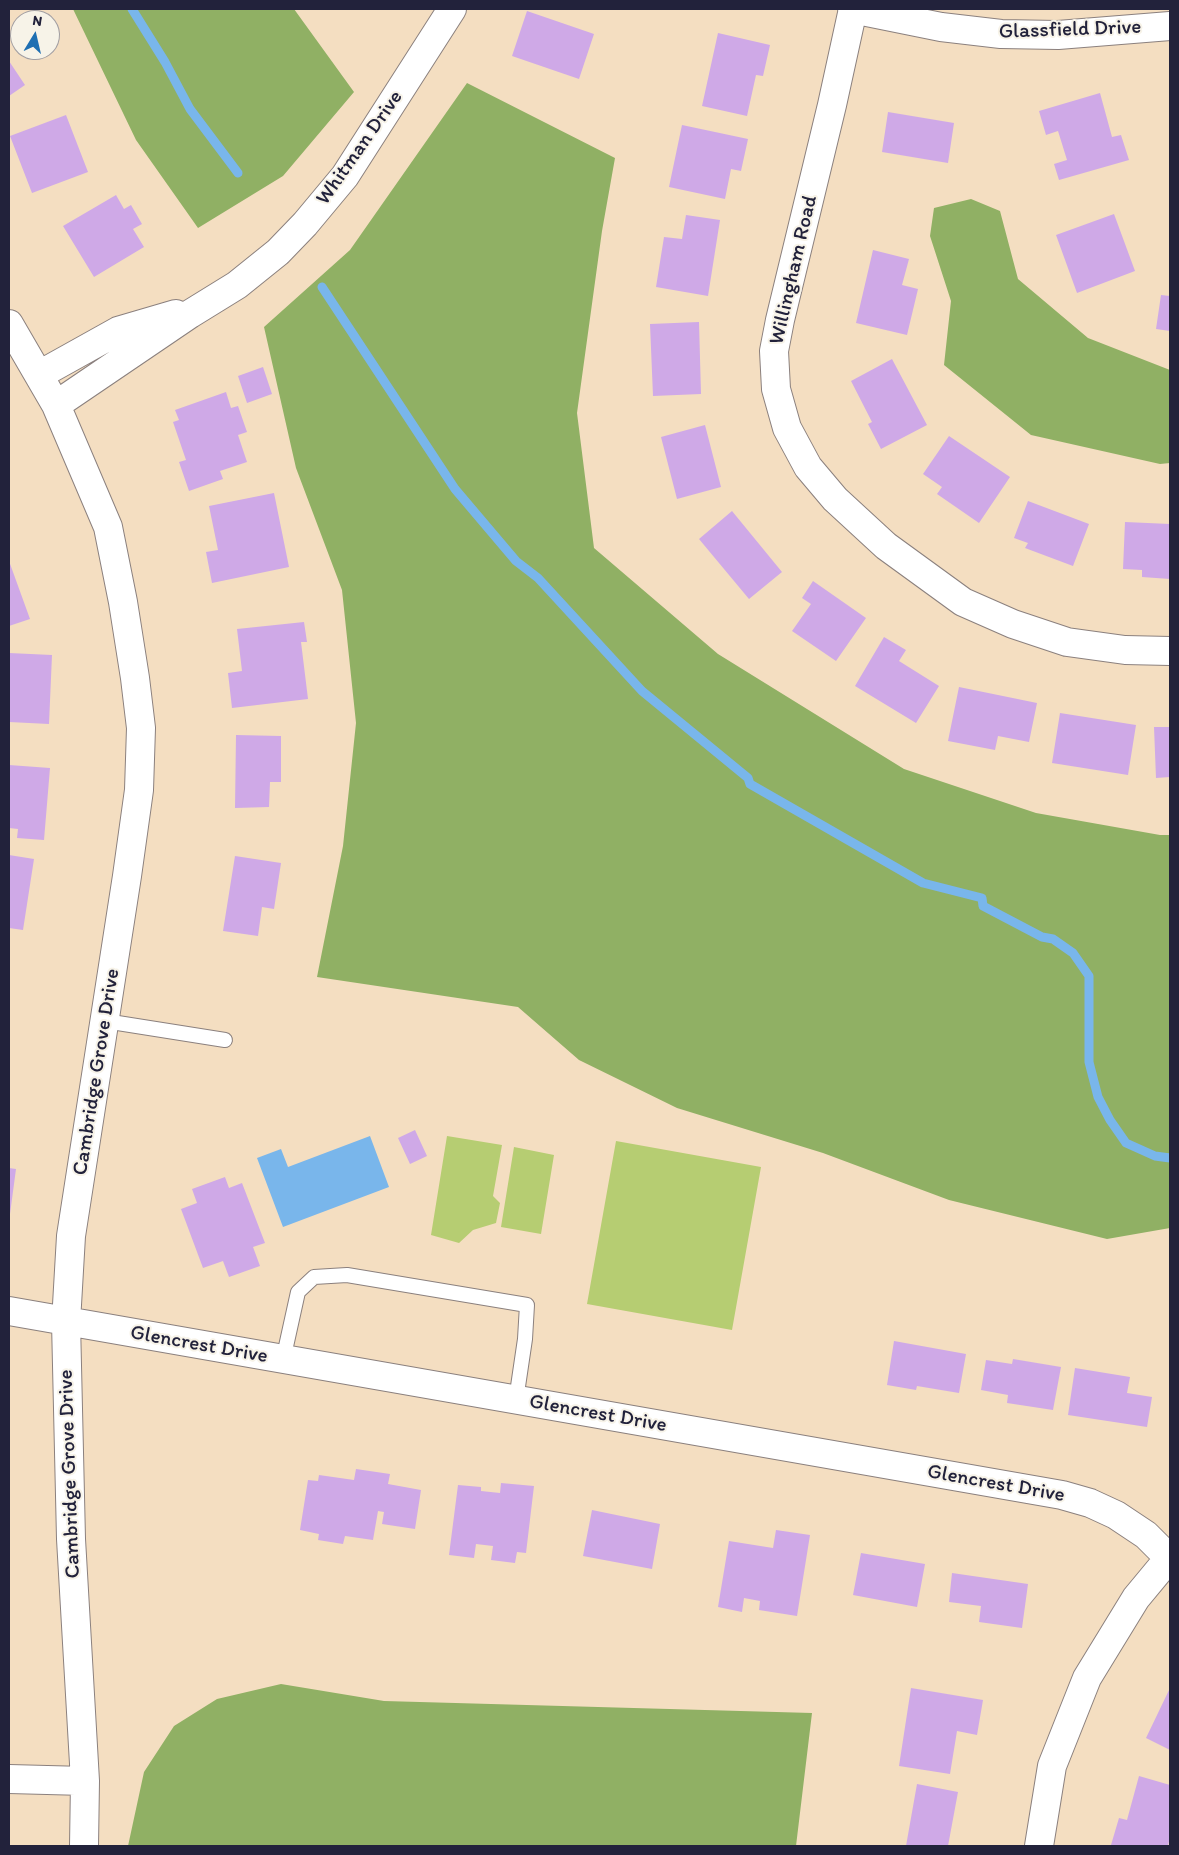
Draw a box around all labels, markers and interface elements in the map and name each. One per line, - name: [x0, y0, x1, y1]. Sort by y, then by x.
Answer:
- north arrow: [10, 10, 60, 60]
- text: N: [31, 12, 43, 30]
- street label: Glassfield Drive: [998, 15, 1142, 45]
- street label: Whitman Drive: [311, 86, 409, 210]
- street label: Willingham Road: [765, 193, 823, 347]
- street label: Cambridge Grove Drive: [68, 967, 126, 1177]
- street label: Glencrest Drive: [128, 1321, 270, 1369]
- street label: Cambridge Grove Drive: [54, 1369, 86, 1579]
- street label: Glencrest Drive: [527, 1390, 669, 1438]
- street label: Glencrest Drive: [925, 1460, 1067, 1508]

